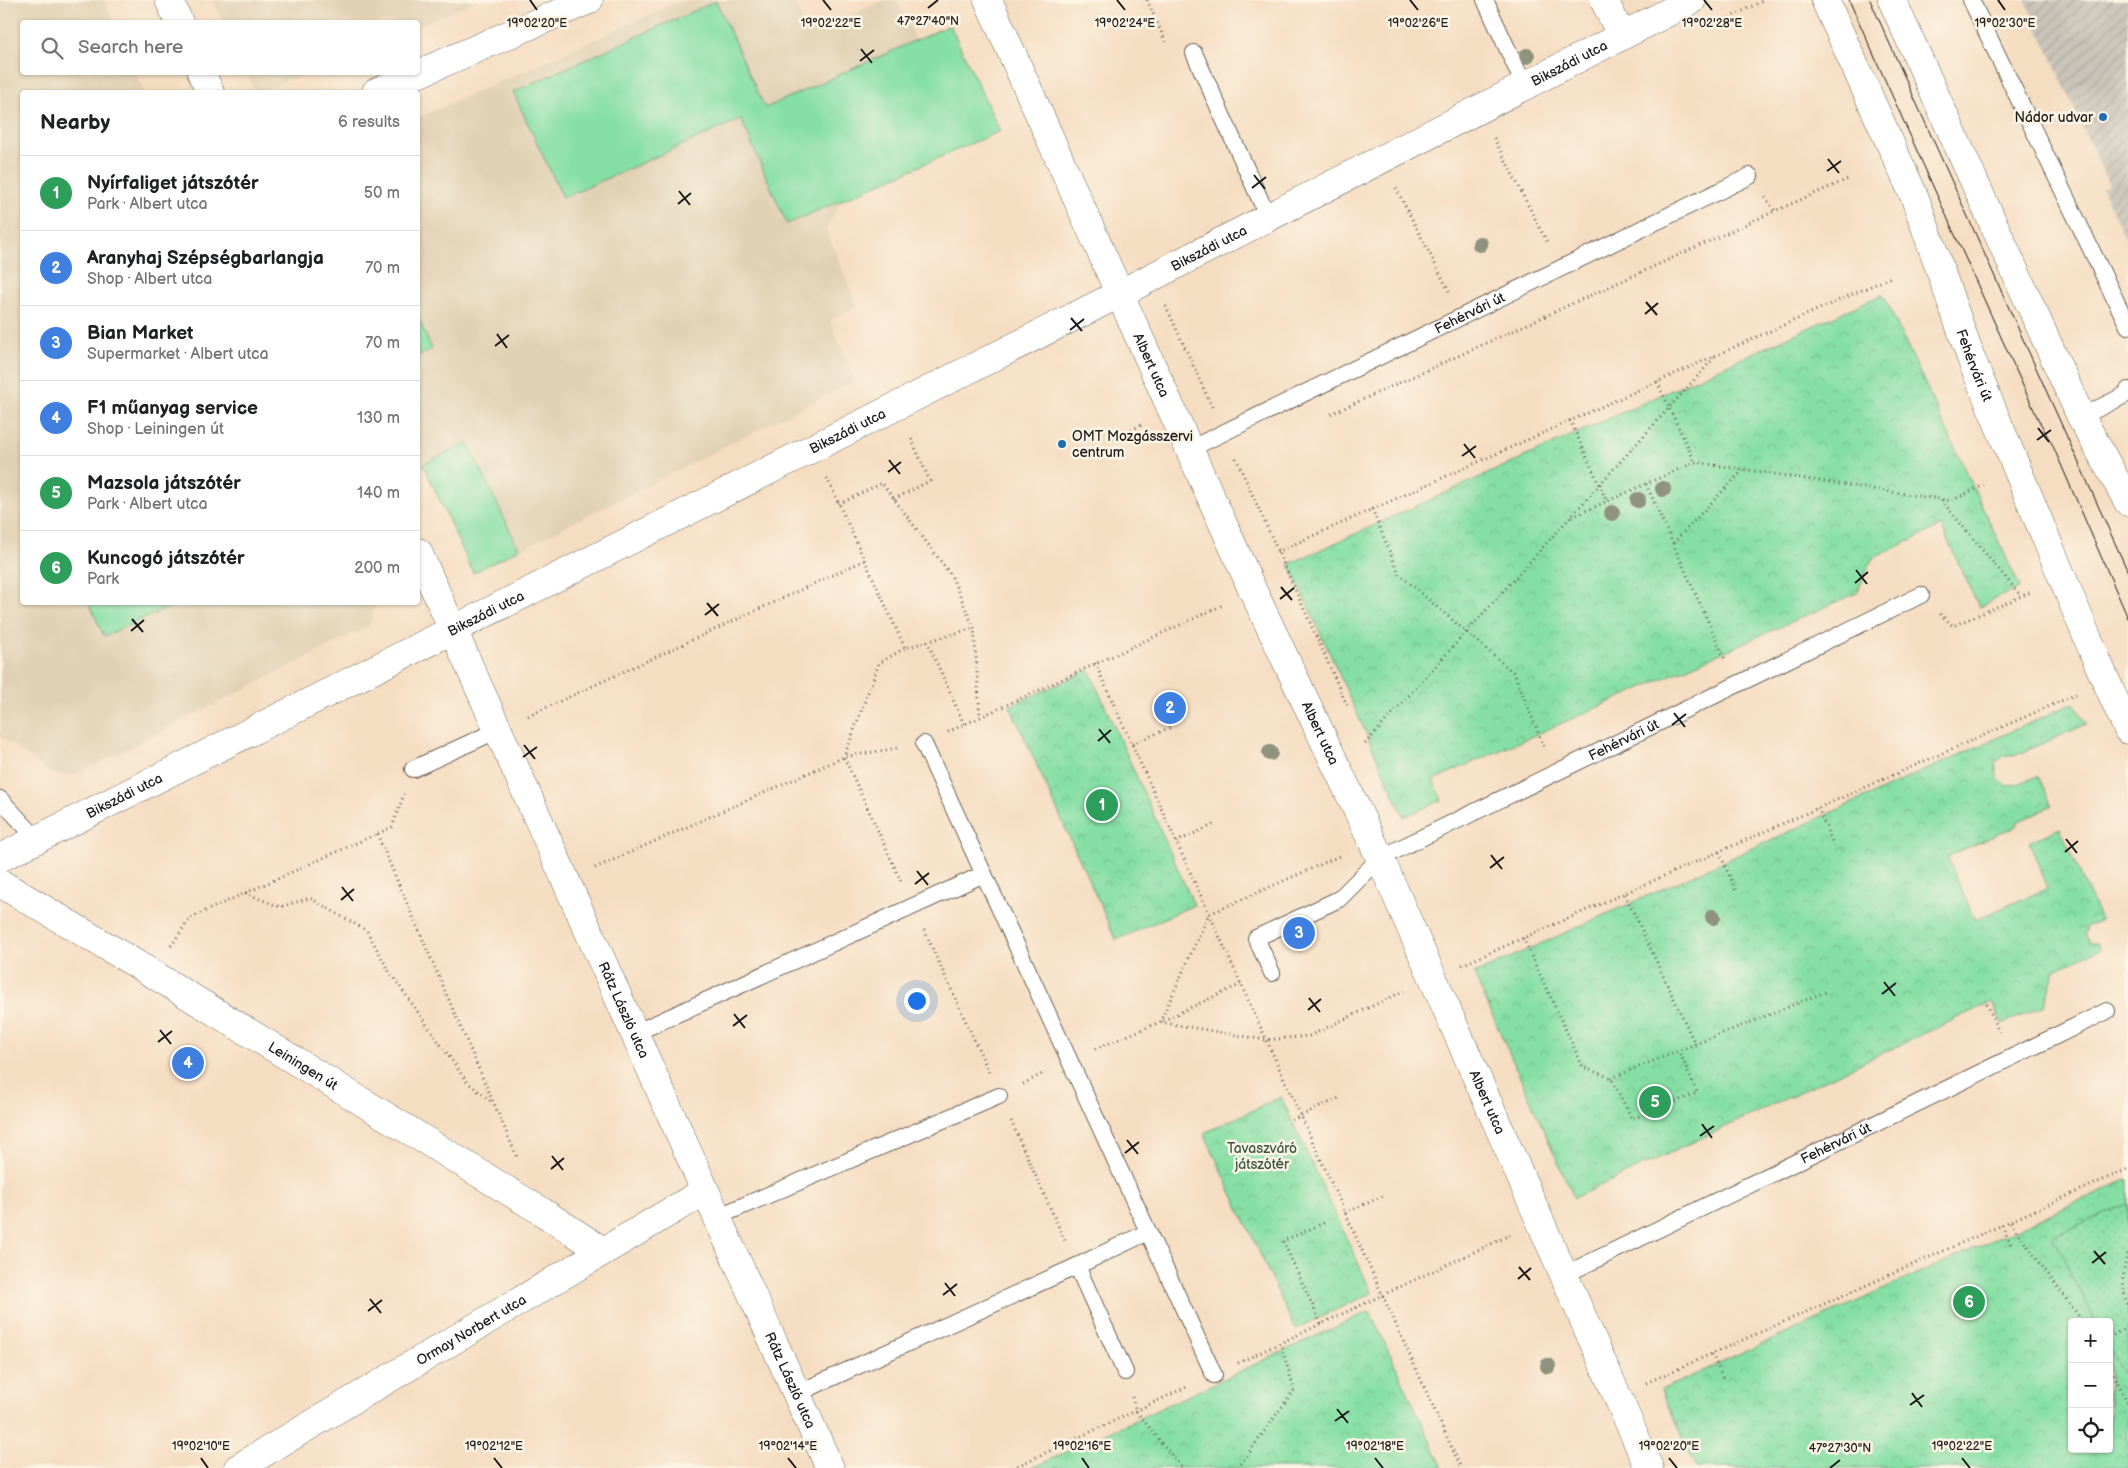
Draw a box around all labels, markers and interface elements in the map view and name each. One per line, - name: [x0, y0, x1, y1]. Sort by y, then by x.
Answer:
- text: 47°27'40"N: [897, 14, 959, 29]
- text: 19°02'20"E: [507, 16, 567, 31]
- text: 19°02'22"E: [801, 16, 861, 31]
- text: 19°02'24"E: [1095, 16, 1155, 31]
- text: 19°02'26"E: [1388, 16, 1448, 31]
- text: 19°02'28"E: [1682, 16, 1742, 31]
- text: 19°02'30"E: [1975, 16, 2035, 31]
- search box: [20, 20, 420, 75]
- icon: search: [38, 34, 66, 62]
- text: Search here: [78, 36, 183, 59]
- street label: Bikszádi utca: [1528, 37, 1610, 90]
- place label: Nádor udvar: [2014, 109, 2094, 126]
- text: Nearby: [40, 110, 110, 135]
- marker: Nádor udvar: [2097, 111, 2109, 123]
- text: 6 results: [338, 113, 400, 132]
- text: Nyírfaliget játszótér: [87, 172, 259, 195]
- text: 1: [53, 184, 59, 203]
- text: 50 m: [364, 184, 400, 203]
- text: Park · Albert utca: [87, 195, 207, 214]
- street label: Bikszádi utca: [1168, 222, 1250, 275]
- text: Aranyhaj Szépségbarlangja: [87, 247, 324, 270]
- text: 2: [51, 259, 61, 278]
- text: 70 m: [365, 259, 400, 278]
- text: Shop · Albert utca: [87, 270, 212, 289]
- street label: Fehérvári út: [1432, 289, 1508, 337]
- text: Bian Market: [87, 322, 193, 345]
- street label: Fehérvári út: [1953, 327, 1996, 405]
- street label: Albert utca: [1129, 331, 1173, 400]
- text: 3: [51, 334, 61, 353]
- text: 70 m: [365, 334, 400, 353]
- text: Supermarket · Albert utca: [87, 345, 269, 364]
- text: F1 műanyag service: [87, 397, 258, 420]
- street label: Bikszádi utca: [807, 405, 889, 458]
- text: 4: [51, 409, 61, 428]
- text: 130 m: [357, 409, 400, 428]
- text: Shop · Leiningen út: [87, 420, 224, 439]
- place label: OMT Mozgásszervi centrum: [1072, 428, 1193, 461]
- marker: OMT Mozgásszervi centrum: [1056, 438, 1068, 450]
- text: Mazsola játszótér: [87, 472, 241, 495]
- text: 5: [51, 484, 61, 503]
- text: 140 m: [357, 484, 400, 503]
- text: Park · Albert utca: [87, 495, 207, 514]
- text: Kuncogó játszótér: [87, 547, 245, 570]
- text: 6: [51, 559, 61, 578]
- text: 200 m: [354, 559, 400, 578]
- text: Park: [87, 570, 119, 589]
- street label: Bikszádi utca: [445, 587, 527, 640]
- pin: 2: [1154, 689, 1186, 727]
- street label: Albert utca: [1298, 699, 1342, 768]
- street label: Fehérvári út: [1586, 715, 1662, 764]
- street label: Bikszádi utca: [83, 770, 165, 822]
- pin: 1: [1086, 786, 1118, 824]
- pin: 3: [1283, 914, 1315, 952]
- street label: Rátz László utca: [594, 959, 653, 1061]
- your location: [904, 988, 930, 1014]
- street label: Leiningen út: [265, 1038, 341, 1094]
- pin: 4: [172, 1044, 204, 1082]
- street label: Albert utca: [1466, 1067, 1509, 1137]
- pin: 5: [1639, 1083, 1671, 1121]
- street label: Fehérvári út: [1798, 1119, 1874, 1168]
- park label: Tavaszváró játszótér: [1227, 1140, 1297, 1173]
- pin: 6: [1953, 1283, 1985, 1321]
- street label: Ormay Norbert utca: [413, 1291, 529, 1369]
- map controls: [2068, 1318, 2113, 1453]
- button: +: [2068, 1318, 2113, 1363]
- street label: Rátz László utca: [761, 1329, 819, 1431]
- button: −: [2068, 1363, 2113, 1408]
- button: locate: [2068, 1408, 2113, 1453]
- text: 19°02'10"E: [172, 1439, 230, 1454]
- text: 19°02'12"E: [465, 1439, 523, 1454]
- text: 19°02'14"E: [759, 1439, 817, 1454]
- text: 19°02'16"E: [1053, 1439, 1111, 1454]
- text: 19°02'18"E: [1346, 1439, 1404, 1454]
- text: 19°02'20"E: [1639, 1439, 1699, 1454]
- text: 19°02'22"E: [1932, 1439, 1992, 1454]
- text: 47°27'30"N: [1809, 1441, 1871, 1456]

